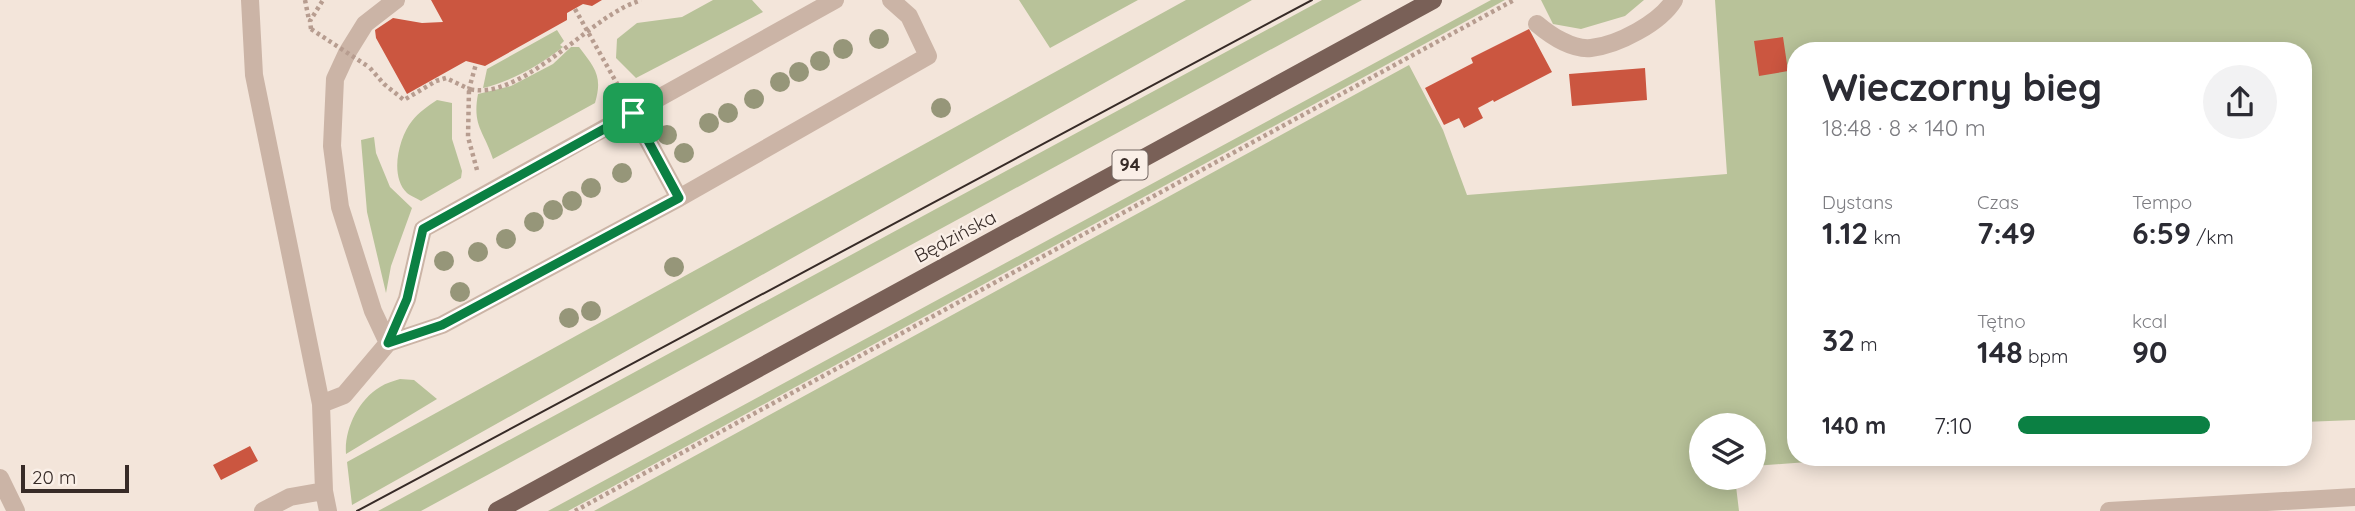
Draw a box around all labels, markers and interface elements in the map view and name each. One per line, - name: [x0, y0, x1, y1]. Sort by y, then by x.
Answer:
- text: Wieczorny bieg: [1822, 63, 2102, 111]
- button: share: [2203, 65, 2277, 139]
- pin: [603, 83, 663, 143]
- icon: arrive: [614, 94, 652, 132]
- text: 18:48 · 8 × 140 m: [1822, 113, 1986, 142]
- road number: 94: [1112, 150, 1148, 180]
- text: Dystans: [1822, 190, 1893, 214]
- text: Czas: [1977, 190, 2019, 214]
- text: Tempo: [2132, 190, 2192, 214]
- street label: Będzińska: [910, 204, 1000, 268]
- text: 1.12: [1822, 214, 1868, 252]
- text: 7:49: [1977, 214, 2036, 252]
- text: 6:59: [2132, 214, 2191, 252]
- text: km: [1868, 225, 1901, 249]
- text: /km: [2191, 225, 2234, 249]
- text: Tętno: [1977, 309, 2026, 333]
- text: kcal: [2132, 309, 2167, 333]
- text: 32: [1822, 321, 1855, 359]
- text: m: [1855, 332, 1878, 356]
- text: 148: [1977, 333, 2023, 371]
- text: 90: [2132, 333, 2167, 371]
- text: bpm: [2023, 344, 2068, 368]
- text: 140 m: [1822, 411, 1886, 440]
- text: 7:10: [1934, 411, 1972, 440]
- map controls: [1689, 413, 1766, 490]
- button: layers: [1689, 413, 1766, 490]
- scale bar: [21, 462, 130, 494]
- text: 20 m: [32, 465, 76, 489]

